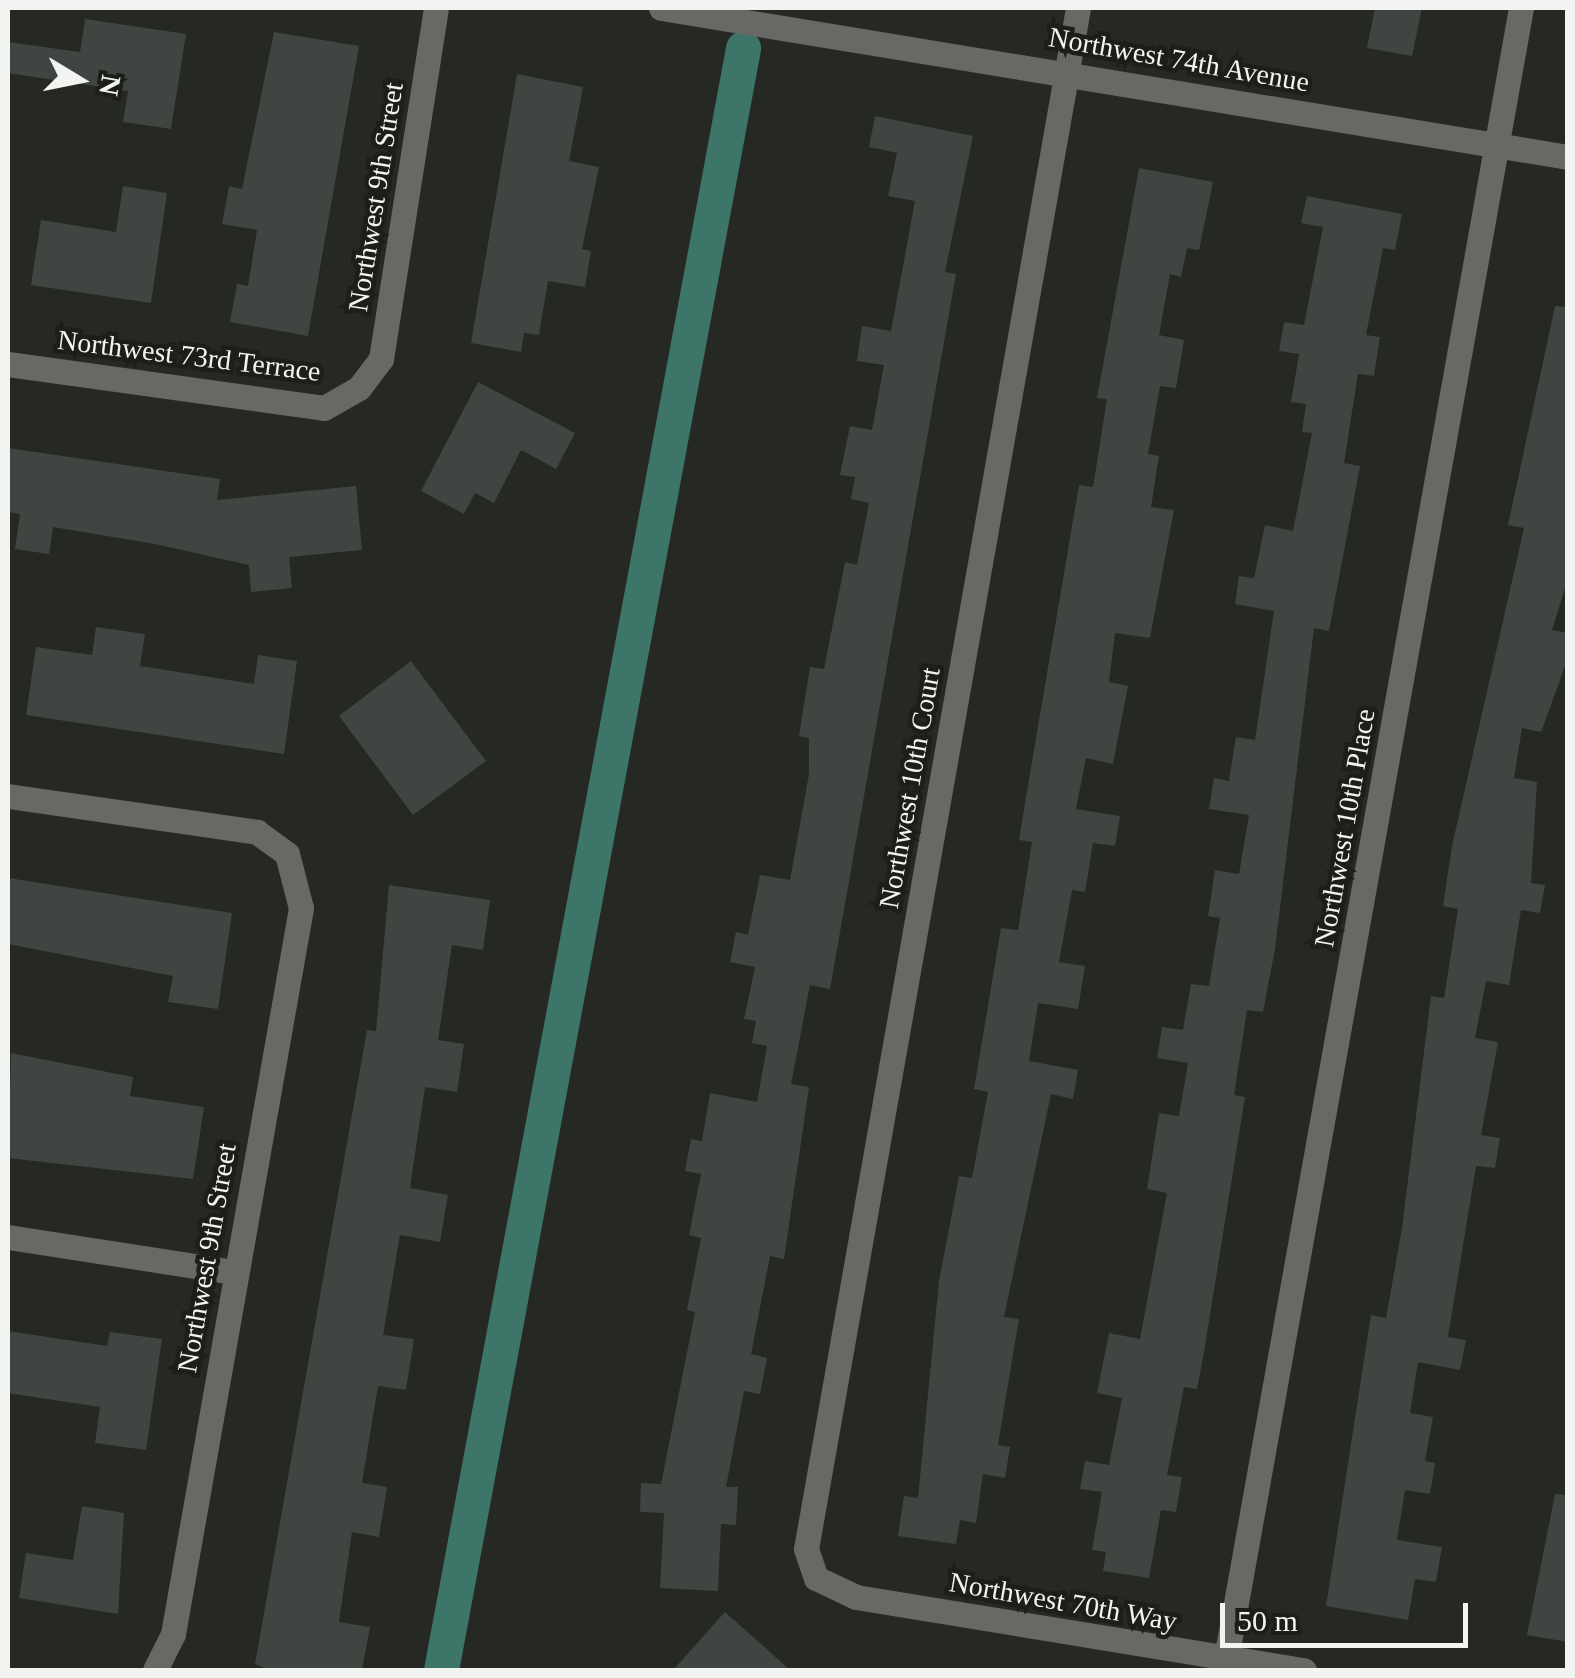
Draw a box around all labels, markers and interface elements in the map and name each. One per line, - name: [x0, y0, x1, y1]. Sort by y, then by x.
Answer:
- street label: Northwest 74th Avenue: [1045, 20, 1313, 100]
- north arrow: [30, 30, 130, 130]
- text: N: [93, 73, 127, 98]
- street label: Northwest 9th Street: [341, 80, 411, 314]
- street label: Northwest 73rd Terrace: [55, 323, 323, 389]
- street label: Northwest 10th Court: [872, 665, 948, 911]
- street label: Northwest 10th Place: [1308, 706, 1382, 950]
- street label: Northwest 9th Street: [170, 1141, 244, 1375]
- street label: Northwest 70th Way: [946, 1565, 1180, 1639]
- scale bar: [1225, 1583, 1472, 1645]
- text: 50 m: [1237, 1604, 1298, 1637]

